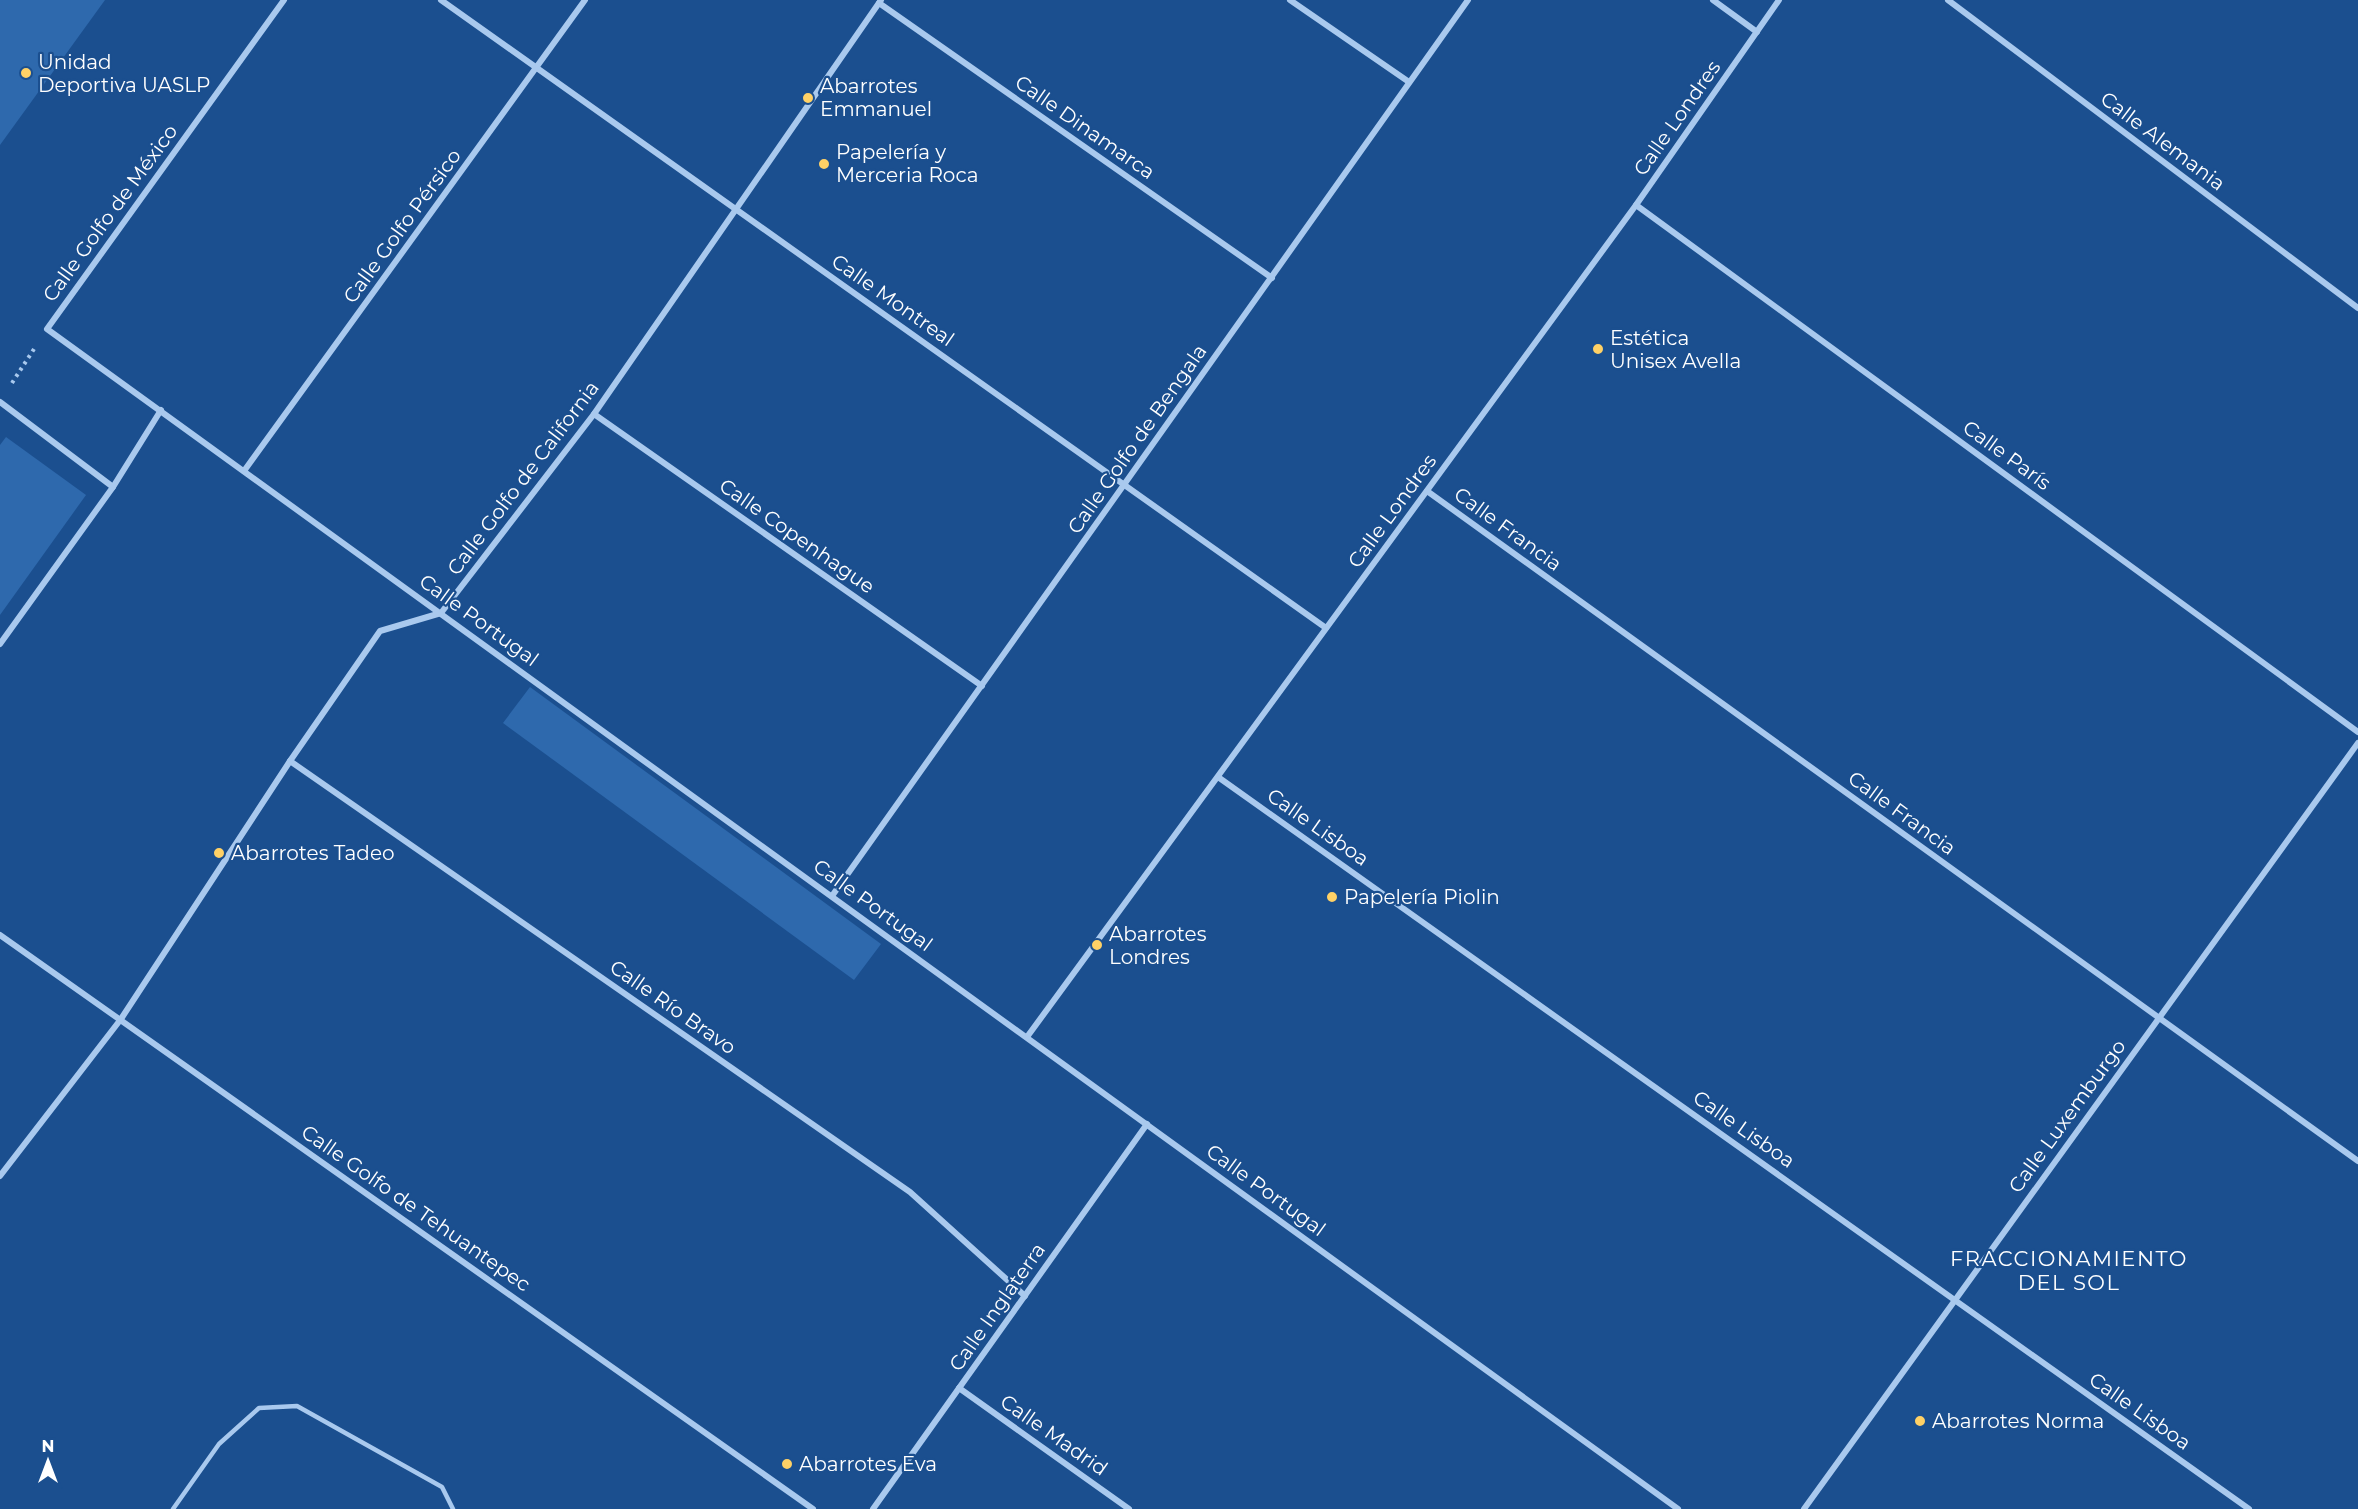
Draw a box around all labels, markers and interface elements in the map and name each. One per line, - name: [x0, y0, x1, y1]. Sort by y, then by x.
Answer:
- place label: Unidad Deportiva UASLP: [38, 50, 210, 97]
- street label: Calle Londres: [1629, 56, 1726, 180]
- marker: Unidad Deportiva UASLP: [19, 66, 33, 80]
- street label: Calle Dinamarca: [1011, 70, 1159, 184]
- place label: Abarrotes Emmanuel: [820, 74, 932, 121]
- street label: Calle Alemania: [2096, 86, 2230, 196]
- marker: Abarrotes Emmanuel: [801, 91, 815, 105]
- street label: Calle Golfo de México: [38, 120, 182, 306]
- place label: Papelería y Merceria Roca: [836, 140, 978, 187]
- street label: Calle Golfo Pérsico: [338, 144, 466, 308]
- marker: Papelería y Merceria Roca: [817, 157, 831, 171]
- street label: Calle Montreal: [827, 249, 959, 351]
- place label: Estética Unisex Avella: [1610, 326, 1741, 373]
- street label: Calle Golfo de Bengala: [1062, 340, 1212, 538]
- marker: Estética Unisex Avella: [1591, 342, 1605, 356]
- street label: Calle Golfo de California: [442, 376, 604, 580]
- street label: Calle París: [1958, 415, 2056, 495]
- street label: Calle Londres: [1343, 449, 1441, 573]
- street label: Calle Copenhague: [715, 473, 879, 599]
- street label: Calle Francia: [1449, 482, 1567, 576]
- street label: Calle Portugal: [415, 569, 543, 671]
- street label: Calle Francia: [1843, 766, 1961, 860]
- street label: Calle Lisboa: [1263, 783, 1373, 871]
- place label: Abarrotes Tadeo: [231, 841, 395, 865]
- marker: Abarrotes Tadeo: [212, 846, 226, 860]
- street label: Calle Portugal: [809, 854, 937, 956]
- place label: Papelería Piolin: [1344, 885, 1500, 909]
- marker: Papelería Piolin: [1325, 890, 1339, 904]
- place label: Abarrotes Londres: [1109, 922, 1207, 969]
- marker: Abarrotes Londres: [1090, 938, 1104, 952]
- street label: Calle Río Bravo: [605, 955, 741, 1059]
- street label: Calle Luxemburgo: [2003, 1035, 2131, 1197]
- street label: Calle Lisboa: [1689, 1085, 1799, 1173]
- street label: Calle Golfo de Tehuantepec: [297, 1120, 535, 1296]
- street label: Calle Portugal: [1202, 1139, 1330, 1241]
- street label: Calle Inglaterra: [944, 1238, 1050, 1376]
- district label: FRACCIONAMIENTO DEL SOL: [1950, 1246, 2188, 1295]
- street label: Calle Lisboa: [2085, 1367, 2195, 1455]
- street label: Calle Madrid: [996, 1389, 1112, 1481]
- place label: Abarrotes Norma: [1932, 1409, 2104, 1433]
- marker: Abarrotes Norma: [1913, 1414, 1927, 1428]
- north arrow: [18, 1431, 78, 1491]
- text: N: [42, 1437, 54, 1456]
- place label: Abarrotes Eva: [799, 1452, 937, 1476]
- marker: Abarrotes Eva: [780, 1457, 794, 1471]

